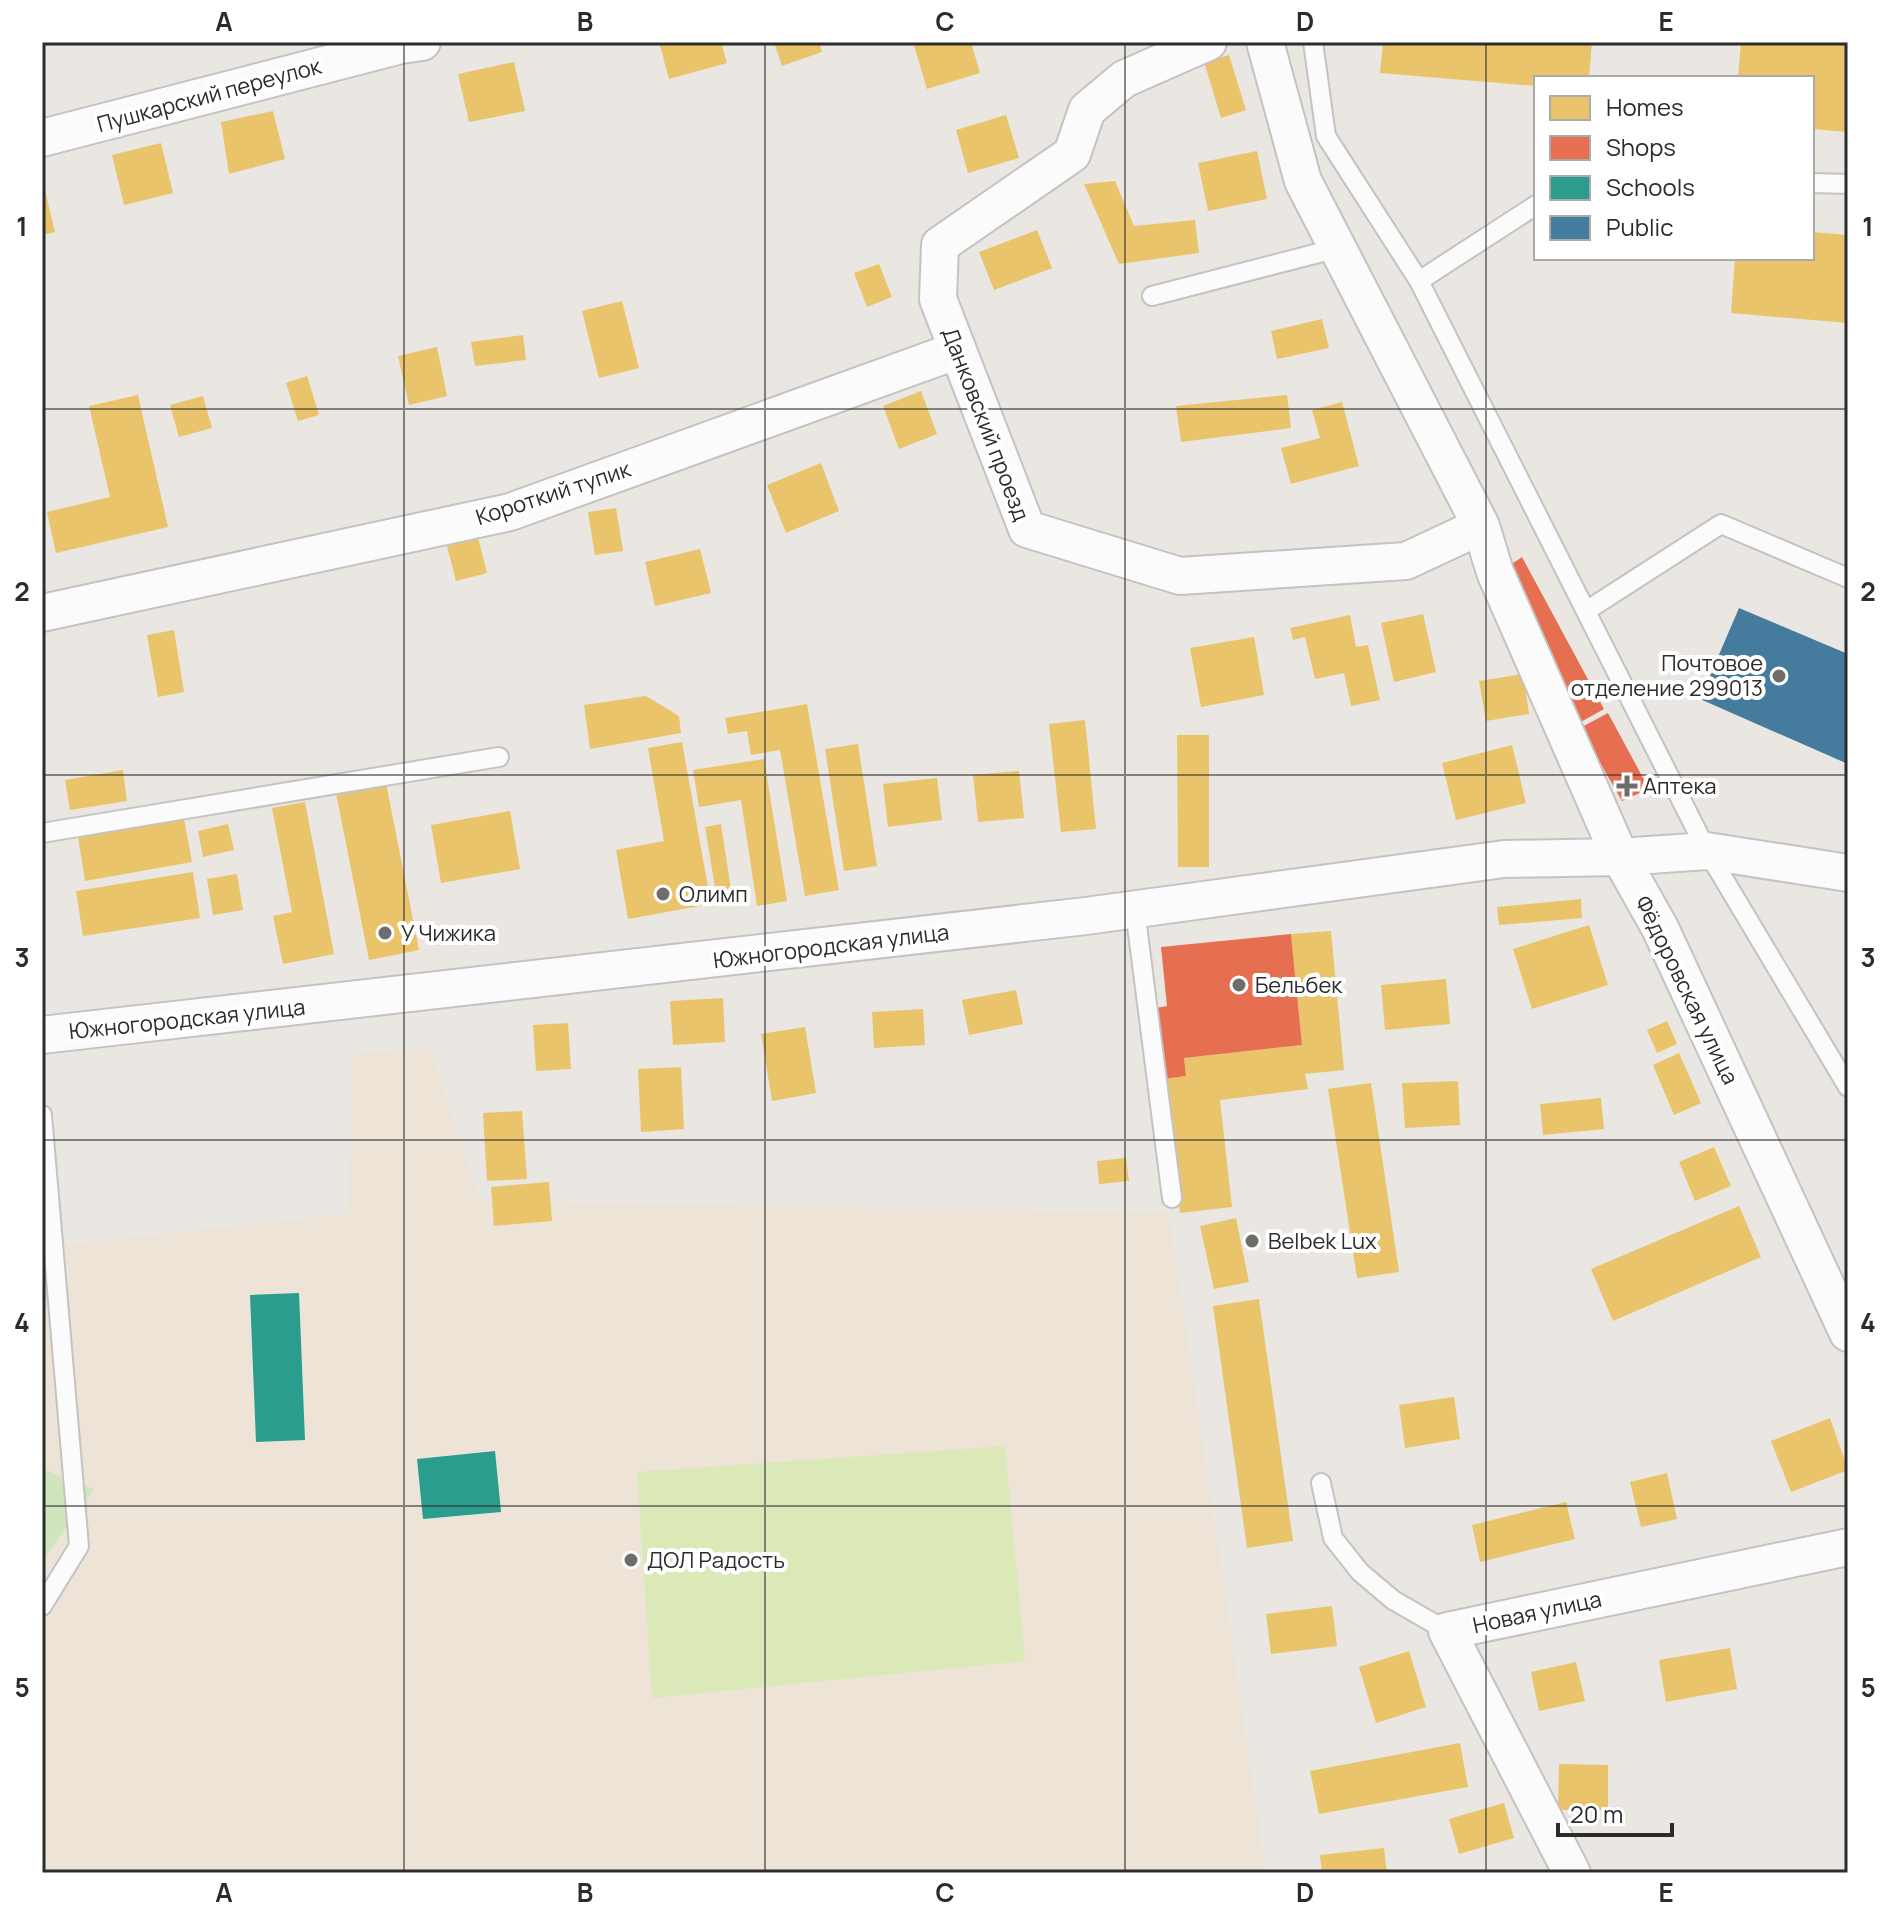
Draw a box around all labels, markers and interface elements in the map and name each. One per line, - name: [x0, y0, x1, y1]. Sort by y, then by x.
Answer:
- text: A: [215, 3, 233, 39]
- text: B: [577, 3, 593, 39]
- text: C: [935, 3, 955, 39]
- text: D: [1296, 3, 1314, 39]
- text: E: [1658, 3, 1674, 39]
- street label: Пушкарский переулок: [94, 50, 325, 139]
- legend: [1534, 76, 1814, 260]
- text: Homes: [1606, 90, 1684, 123]
- text: Shops: [1606, 130, 1676, 163]
- text: Schools: [1606, 170, 1695, 203]
- text: 1: [16, 208, 28, 244]
- text: 1: [1862, 208, 1874, 244]
- text: Public: [1606, 210, 1673, 243]
- street label: Данковский проезд: [935, 323, 1037, 525]
- street label: Короткий тупик: [472, 454, 635, 532]
- text: 2: [14, 573, 30, 609]
- text: 2: [1860, 573, 1876, 609]
- place label: Почтовое отделение 299013: [1571, 648, 1763, 703]
- marker: Почтовое отделение 299013: [1770, 667, 1788, 685]
- place label: Аптека: [1643, 771, 1717, 801]
- marker: Аптека: [1618, 777, 1636, 795]
- place label: Олимп: [679, 879, 748, 909]
- marker: Олимп: [654, 885, 672, 903]
- street label: Фёдоровская улица: [1628, 891, 1746, 1089]
- street label: Южногородская улица: [711, 917, 951, 975]
- place label: У Чижика: [401, 918, 496, 948]
- marker: У Чижика: [376, 924, 394, 942]
- text: 3: [14, 939, 30, 975]
- text: 3: [1860, 939, 1876, 975]
- place label: Бельбек: [1255, 970, 1343, 1000]
- marker: Бельбек: [1230, 976, 1248, 994]
- street label: Южногородская улица: [67, 992, 307, 1046]
- place label: Belbek Lux: [1268, 1226, 1377, 1256]
- marker: Belbek Lux: [1243, 1232, 1261, 1250]
- text: 4: [14, 1304, 30, 1340]
- text: 4: [1860, 1304, 1876, 1340]
- place label: ДОЛ Радость: [647, 1545, 785, 1575]
- marker: ДОЛ Радость: [622, 1551, 640, 1569]
- street label: Новая улица: [1470, 1584, 1604, 1640]
- text: 5: [14, 1669, 30, 1705]
- text: 5: [1860, 1669, 1876, 1705]
- scale bar: [1558, 1787, 1672, 1837]
- text: 20 m: [1570, 1797, 1623, 1830]
- text: A: [215, 1874, 233, 1910]
- text: B: [577, 1874, 593, 1910]
- text: C: [935, 1874, 955, 1910]
- text: D: [1296, 1874, 1314, 1910]
- text: E: [1658, 1874, 1674, 1910]

